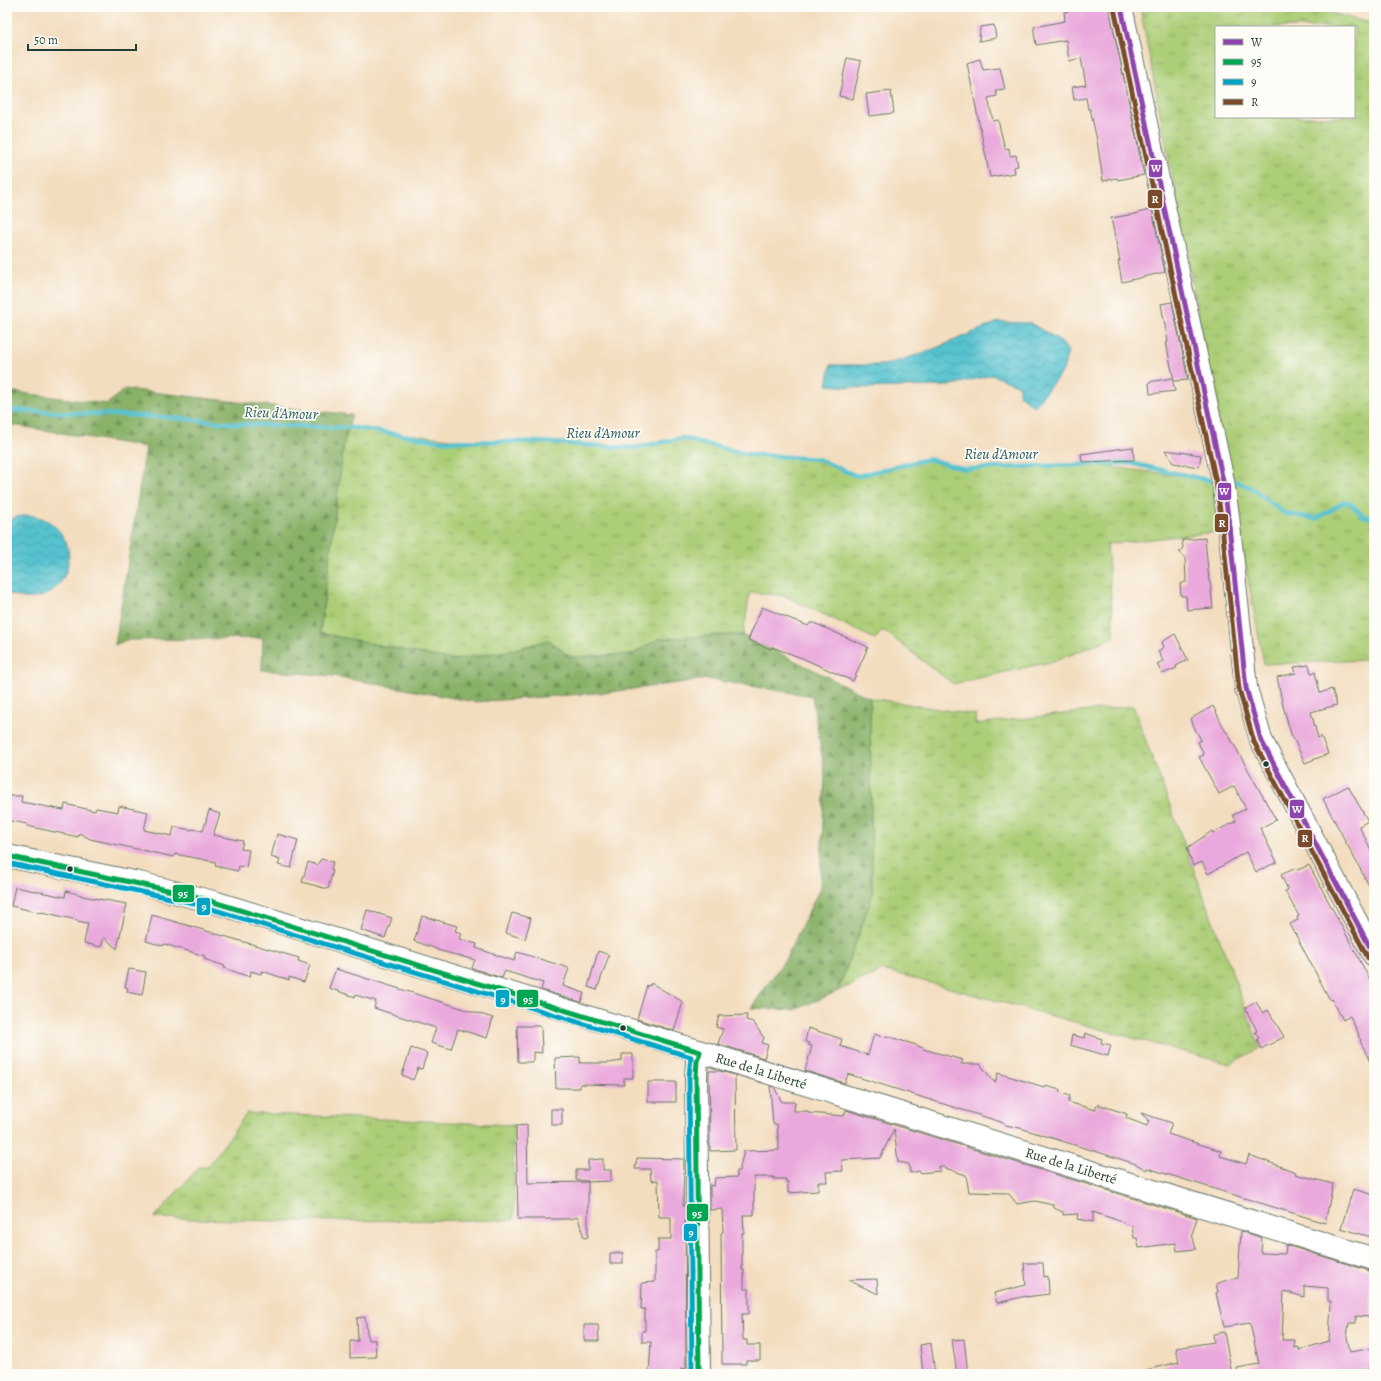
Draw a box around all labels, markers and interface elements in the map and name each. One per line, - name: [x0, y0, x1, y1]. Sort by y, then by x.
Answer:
- scale bar: [28, 26, 136, 52]
- legend: [1215, 26, 1355, 118]
- text: 50 m: [34, 32, 58, 48]
- text: W: [1250, 34, 1263, 50]
- text: 95: [1251, 54, 1262, 70]
- text: 9: [1251, 74, 1256, 90]
- text: R: [1251, 94, 1259, 110]
- line badge: W: [1148, 159, 1163, 178]
- text: W: [1150, 161, 1162, 176]
- line badge: R: [1147, 189, 1163, 209]
- text: R: [1151, 192, 1159, 207]
- water label: Rieu d'Amour: [244, 402, 319, 424]
- water label: Rieu d'Amour: [566, 423, 641, 443]
- water label: Rieu d'Amour: [964, 444, 1039, 464]
- line badge: W: [1217, 482, 1232, 501]
- text: W: [1218, 484, 1230, 499]
- line badge: R: [1214, 513, 1229, 533]
- text: R: [1218, 516, 1226, 531]
- unlabelled marker: [1261, 759, 1271, 769]
- line badge: W: [1289, 799, 1305, 819]
- text: W: [1291, 802, 1303, 817]
- line badge: R: [1297, 829, 1313, 848]
- text: R: [1301, 831, 1309, 846]
- unlabelled marker: [65, 864, 75, 874]
- line badge: 95: [172, 884, 195, 903]
- text: 95: [178, 886, 188, 901]
- line badge: 9: [196, 897, 211, 916]
- text: 9: [201, 899, 207, 914]
- line badge: 9: [495, 989, 510, 1008]
- line badge: 95: [516, 989, 539, 1008]
- text: 9: [500, 992, 506, 1007]
- text: 95: [523, 992, 533, 1007]
- unlabelled marker: [618, 1023, 628, 1033]
- street label: Rue de la Liberté: [713, 1048, 809, 1094]
- street label: Rue de la Liberté: [1023, 1143, 1119, 1189]
- line badge: 95: [686, 1203, 709, 1222]
- text: 95: [692, 1206, 702, 1221]
- line badge: 9: [683, 1223, 698, 1242]
- text: 9: [688, 1225, 694, 1240]

